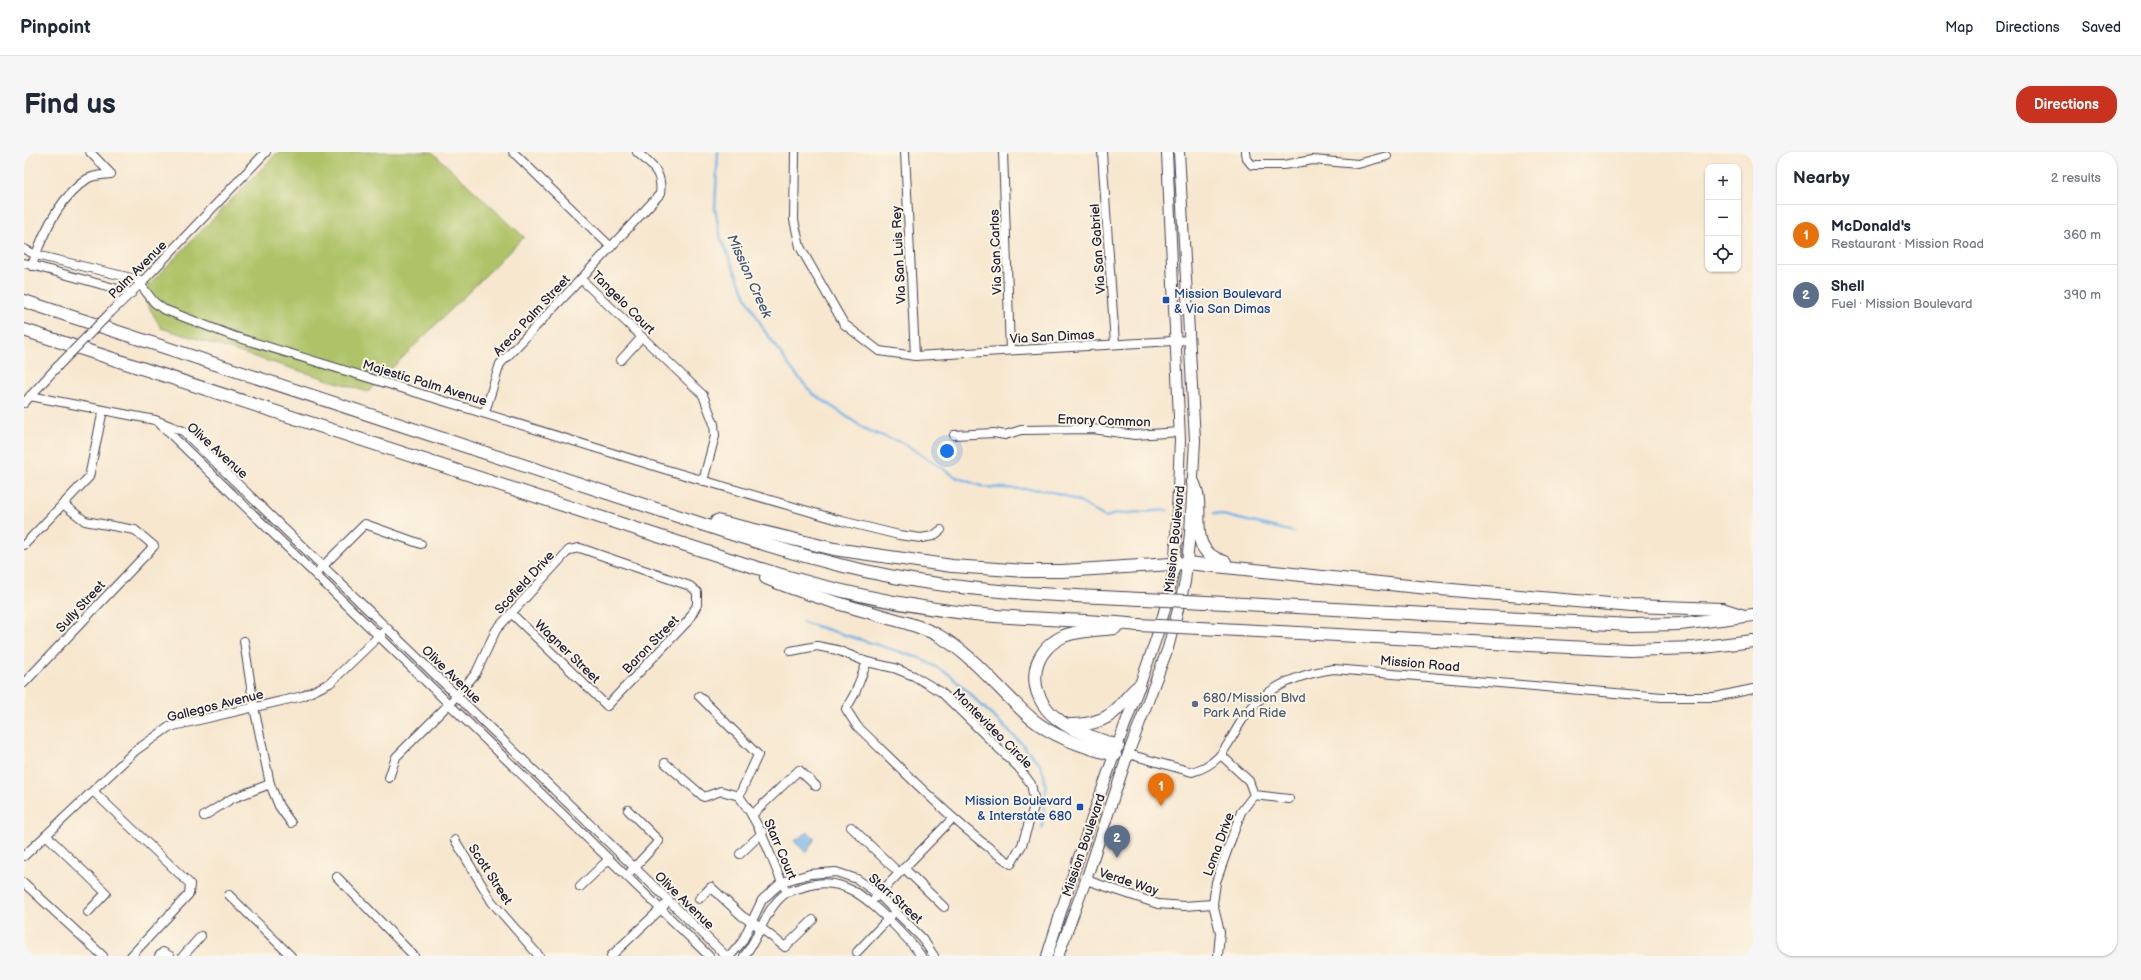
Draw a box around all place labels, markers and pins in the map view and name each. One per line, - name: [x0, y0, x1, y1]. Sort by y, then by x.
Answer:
- place label: Mission Boulevard & Via San Dimas: [1174, 286, 1282, 317]
- marker: Mission Boulevard & Via San Dimas: [1161, 295, 1171, 305]
- place label: 680/Mission Blvd Park And Ride: [1203, 690, 1306, 721]
- marker: 680/Mission Blvd Park And Ride: [1190, 699, 1200, 709]
- pin: 1: [1148, 773, 1174, 806]
- place label: Mission Boulevard & Interstate 680: [964, 793, 1072, 824]
- marker: Mission Boulevard & Interstate 680: [1075, 802, 1085, 812]
- pin: 2: [1104, 825, 1130, 858]

